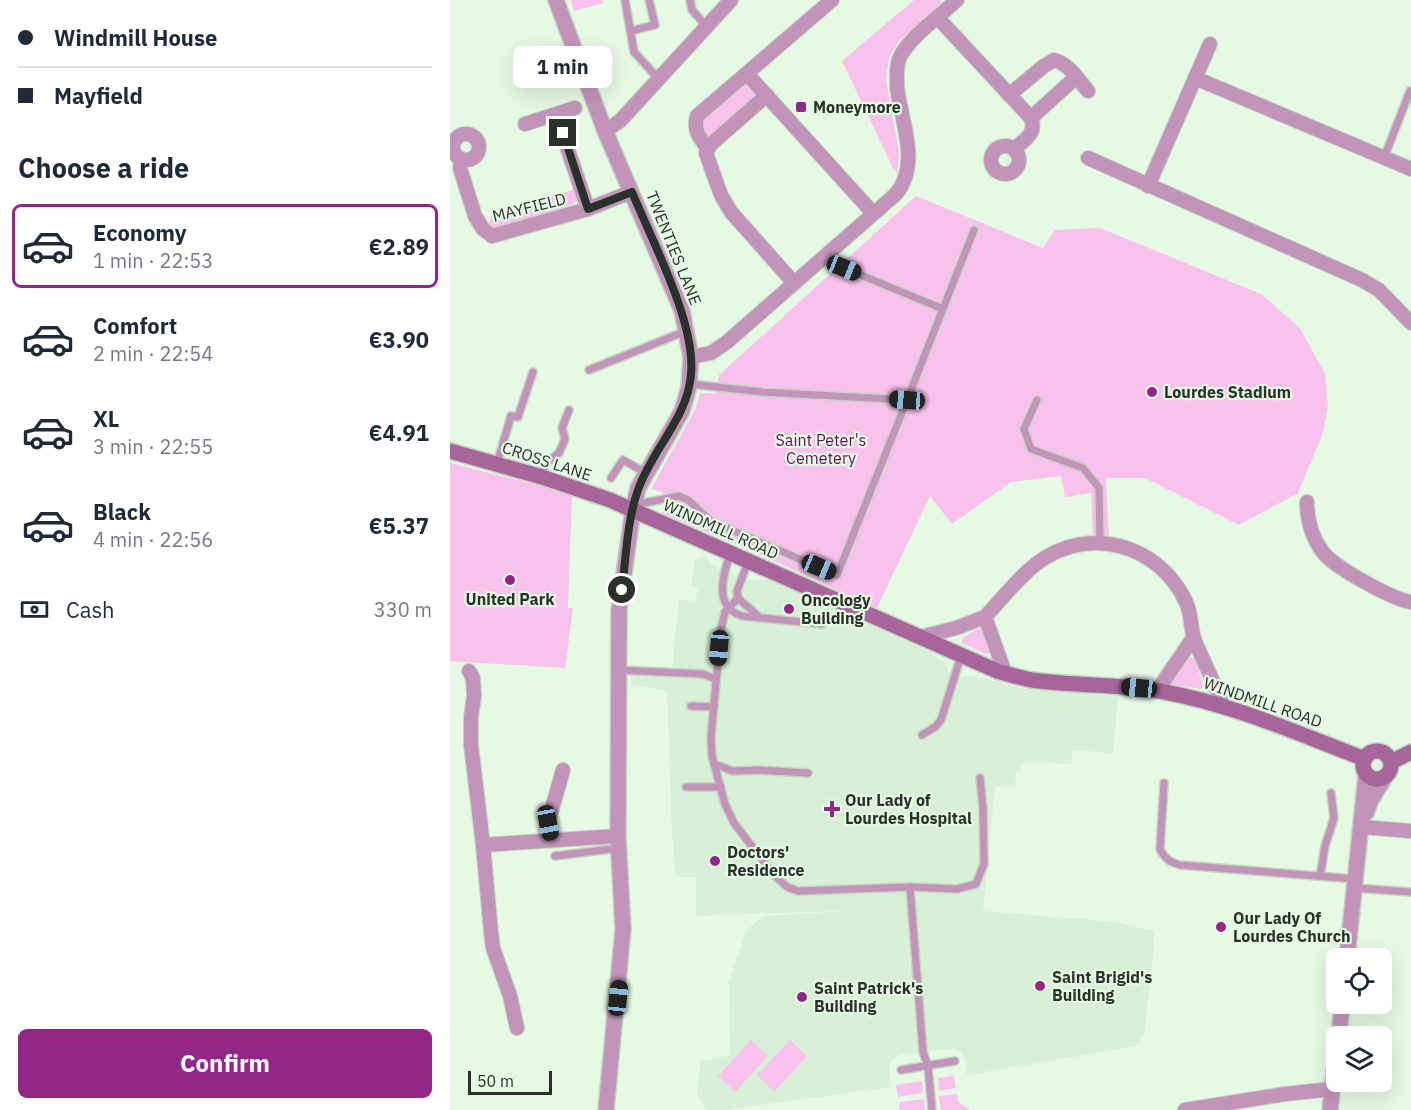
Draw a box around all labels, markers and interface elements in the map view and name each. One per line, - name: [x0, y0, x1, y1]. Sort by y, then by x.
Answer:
- text: Windmill House: [54, 23, 217, 52]
- callout: 1 min: [513, 46, 612, 88]
- text: 1 min: [536, 53, 589, 80]
- text: Mayfield: [54, 81, 143, 110]
- place label: Moneymore: [813, 97, 901, 117]
- marker: Moneymore: [794, 100, 808, 114]
- route end: [549, 119, 576, 146]
- text: Choose a ride: [18, 150, 189, 185]
- street label: MAYFIELD: [490, 188, 568, 226]
- street label: TWENTIES LANE: [642, 188, 706, 308]
- text: Economy: [93, 218, 187, 247]
- icon: car: [21, 219, 75, 273]
- text: €2.89: [369, 232, 429, 261]
- text: 1 min · 22:53: [93, 247, 213, 274]
- car: [824, 253, 864, 283]
- text: Comfort: [93, 311, 177, 340]
- icon: car: [21, 312, 75, 366]
- text: €3.90: [369, 325, 429, 354]
- text: 2 min · 22:54: [93, 340, 213, 367]
- place label: Lourdes Stadium: [1164, 382, 1291, 402]
- marker: Lourdes Stadium: [1145, 385, 1159, 399]
- car: [888, 390, 926, 410]
- text: XL: [93, 404, 119, 433]
- icon: car: [21, 405, 75, 459]
- text: €4.91: [369, 418, 429, 447]
- park label: Saint Peter's Cemetery: [776, 430, 866, 468]
- text: 3 min · 22:55: [93, 433, 213, 460]
- street label: CROSS LANE: [500, 437, 594, 485]
- street label: WINDMILL ROAD: [660, 495, 782, 563]
- text: Black: [93, 497, 151, 526]
- icon: car: [21, 498, 75, 552]
- text: €5.37: [369, 511, 429, 540]
- text: 4 min · 22:56: [93, 526, 213, 553]
- car: [799, 552, 839, 582]
- marker: United Park: [503, 573, 517, 587]
- route start: [608, 576, 635, 603]
- place label: United Park: [466, 589, 555, 609]
- place label: Oncology Building: [801, 590, 871, 628]
- icon: cash: [18, 593, 51, 626]
- text: Cash: [66, 595, 115, 624]
- text: 330 m: [374, 596, 432, 623]
- marker: Oncology Building: [782, 602, 796, 616]
- car: [708, 629, 730, 667]
- street label: WINDMILL ROAD: [1201, 672, 1325, 732]
- car: [1120, 677, 1158, 699]
- place label: Our Lady of Lourdes Hospital: [845, 790, 972, 828]
- marker: Our Lady of Lourdes Hospital: [823, 800, 841, 818]
- car: [536, 804, 560, 842]
- place label: Doctors' Residence: [727, 842, 805, 880]
- marker: Doctors' Residence: [708, 854, 722, 868]
- place label: Our Lady Of Lourdes Church: [1233, 908, 1351, 946]
- marker: Our Lady Of Lourdes Church: [1214, 920, 1228, 934]
- map controls: [1326, 948, 1392, 1092]
- button: locate: [1326, 948, 1392, 1014]
- place label: Saint Brigid's Building: [1052, 967, 1152, 1005]
- place label: Saint Patrick's Building: [814, 978, 923, 1016]
- car: [607, 979, 629, 1017]
- marker: Saint Brigid's Building: [1033, 979, 1047, 993]
- marker: Saint Patrick's Building: [795, 990, 809, 1004]
- button: layers: [1326, 1026, 1392, 1092]
- button: Confirm: [18, 1029, 432, 1098]
- scale bar: [468, 1068, 552, 1096]
- text: 50 m: [477, 1071, 514, 1091]

